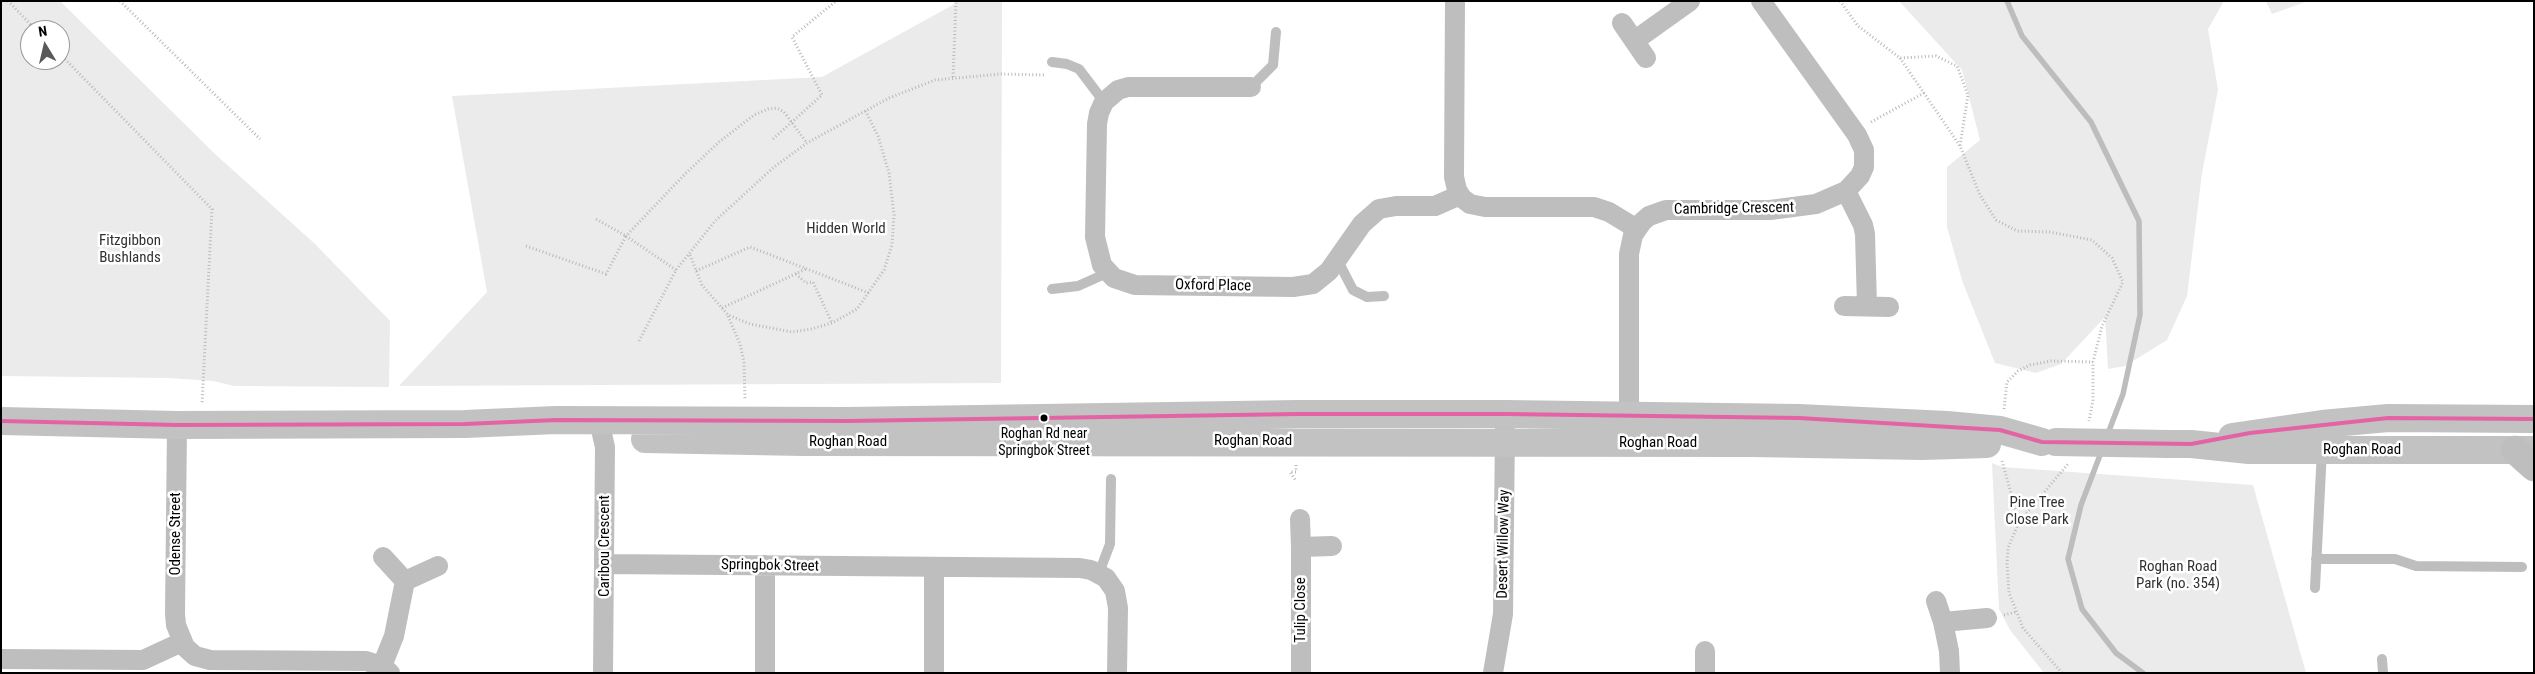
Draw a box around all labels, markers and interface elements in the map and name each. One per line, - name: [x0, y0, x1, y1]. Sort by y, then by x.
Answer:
- north arrow: [20, 20, 70, 70]
- text: N: [37, 23, 48, 40]
- street label: Cambridge Crescent: [1674, 199, 1794, 219]
- park label: Hidden World: [806, 220, 886, 238]
- park label: Fitzgibbon Bushlands: [99, 232, 161, 267]
- street label: Oxford Place: [1175, 276, 1251, 296]
- marker: Roghan Rd near Springbok Street: [1039, 413, 1049, 423]
- place label: Roghan Rd near Springbok Street: [998, 426, 1090, 458]
- street label: Roghan Road: [1214, 432, 1292, 450]
- street label: Roghan Road: [809, 433, 887, 451]
- street label: Roghan Road: [1619, 434, 1697, 452]
- street label: Roghan Road: [2323, 441, 2401, 459]
- street label: Desert Willow Way: [1494, 489, 1514, 599]
- street label: Odense Street: [167, 492, 185, 576]
- park label: Pine Tree Close Park: [2005, 494, 2069, 529]
- street label: Caribou Crescent: [596, 495, 614, 597]
- street label: Springbok Street: [721, 556, 819, 576]
- park label: Roghan Road Park (no. 354): [2136, 558, 2220, 593]
- street label: Tulip Close: [1292, 577, 1310, 643]

